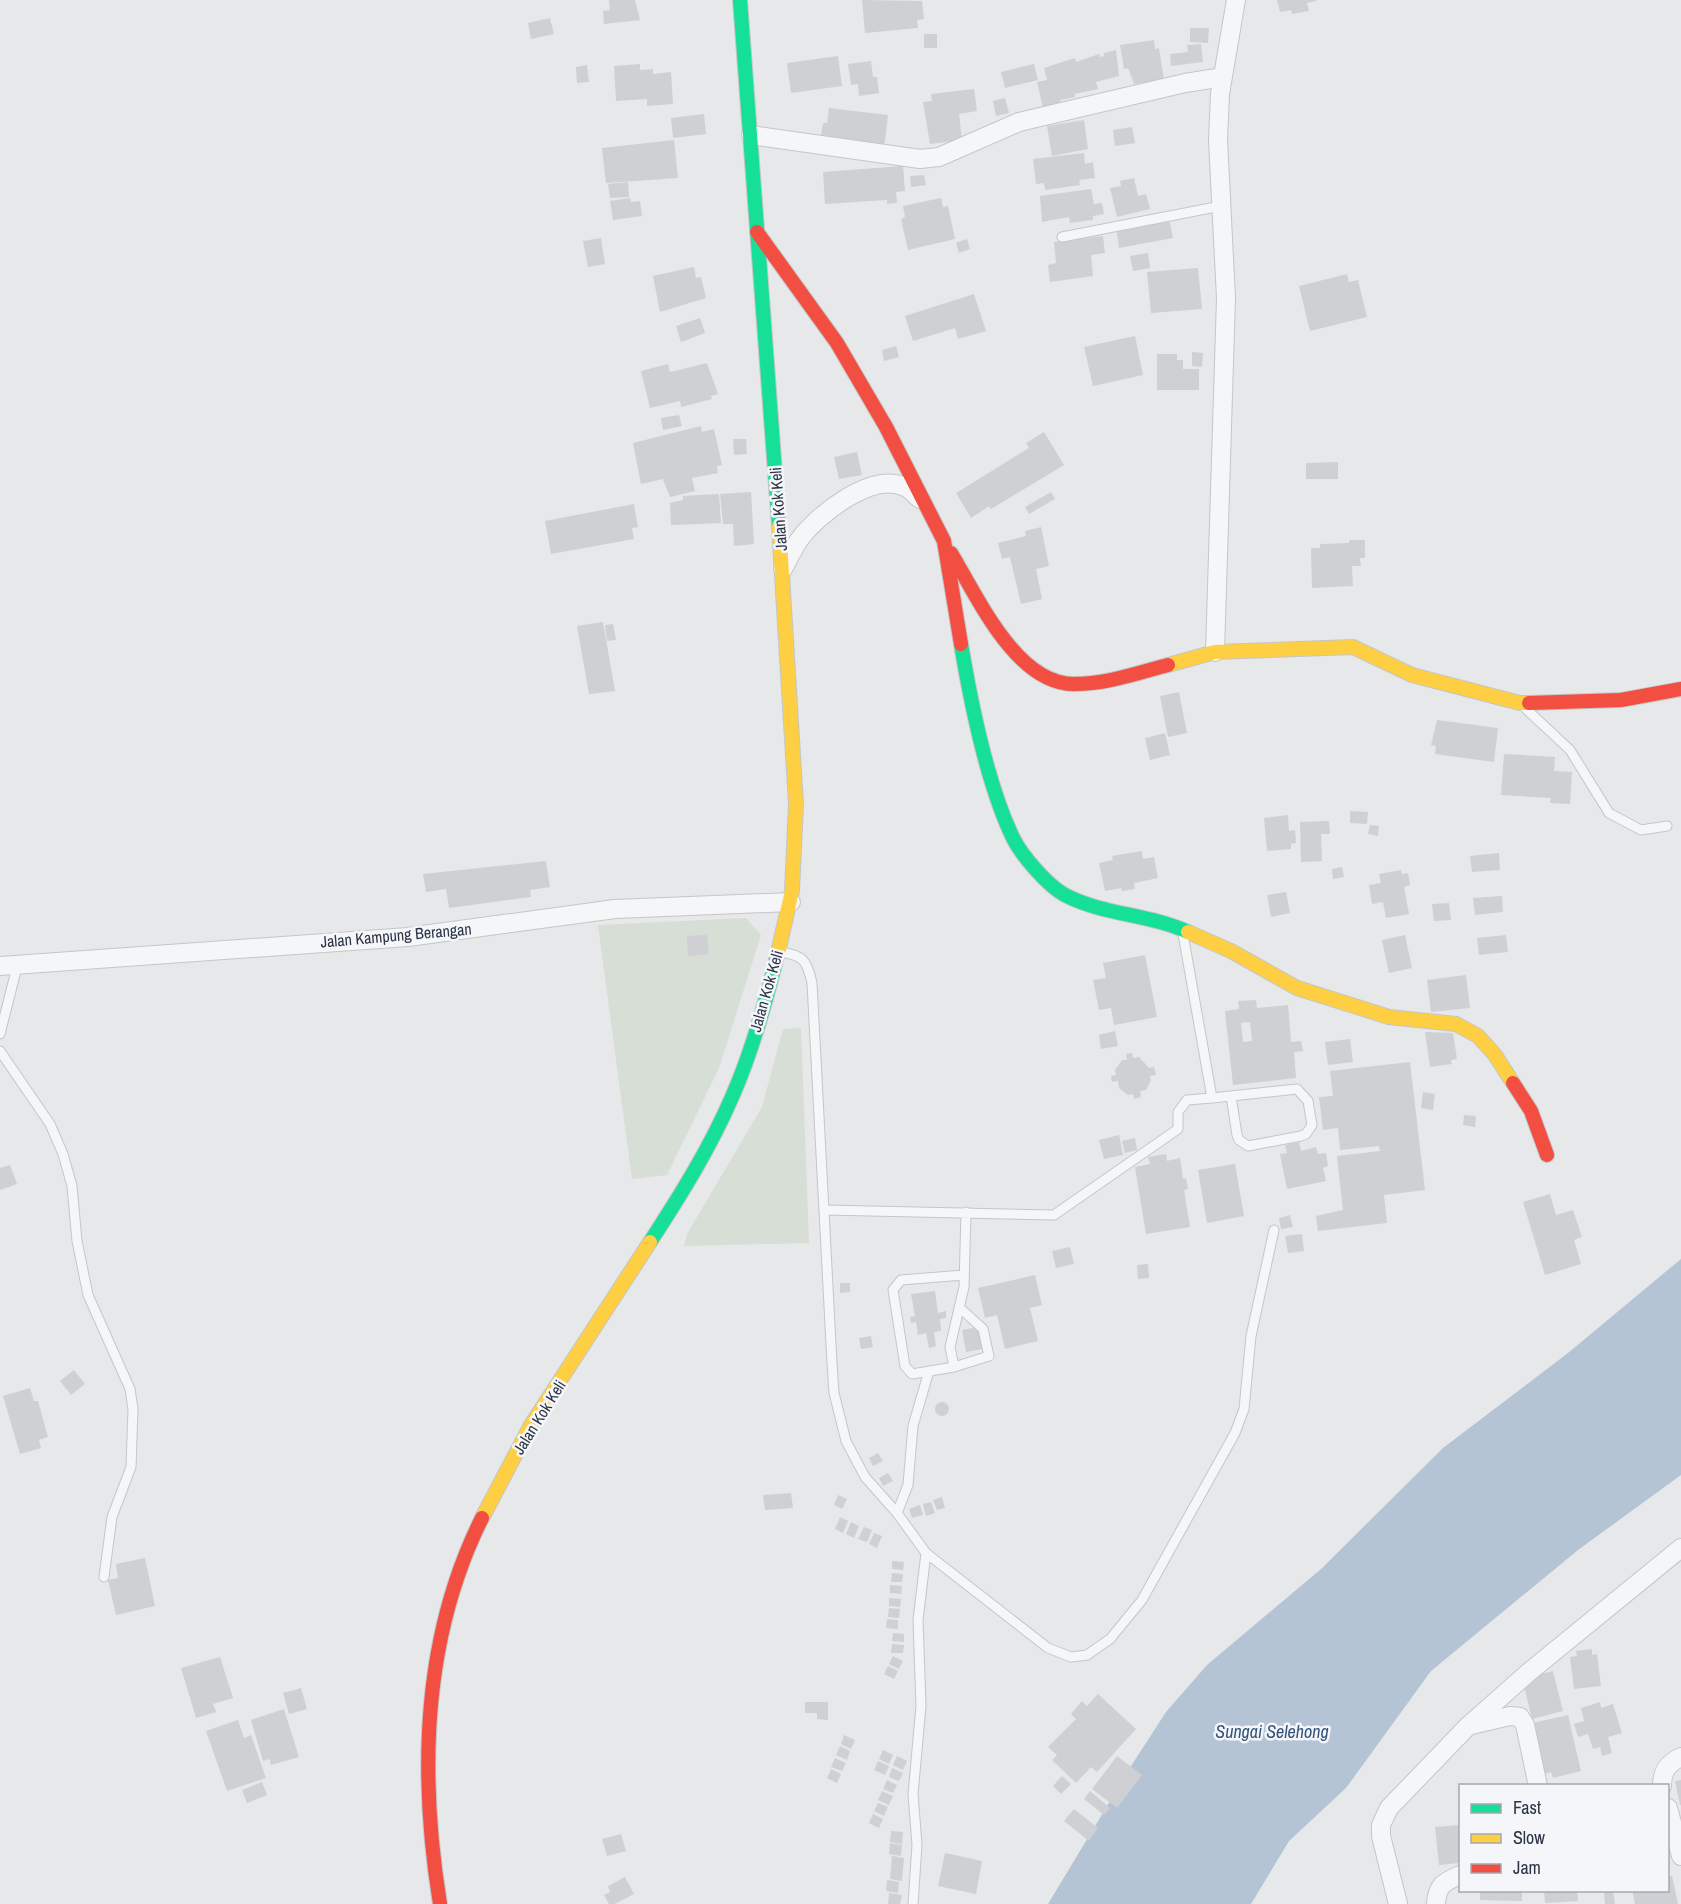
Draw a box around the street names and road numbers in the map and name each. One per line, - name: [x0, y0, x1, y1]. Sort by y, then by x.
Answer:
- street label: Jalan Kok Keli: [764, 466, 792, 552]
- street label: Jalan Kampung Berangan: [319, 917, 473, 953]
- street label: Jalan Kok Keli: [744, 948, 788, 1034]
- street label: Jalan Kok Keli: [507, 1376, 571, 1458]

